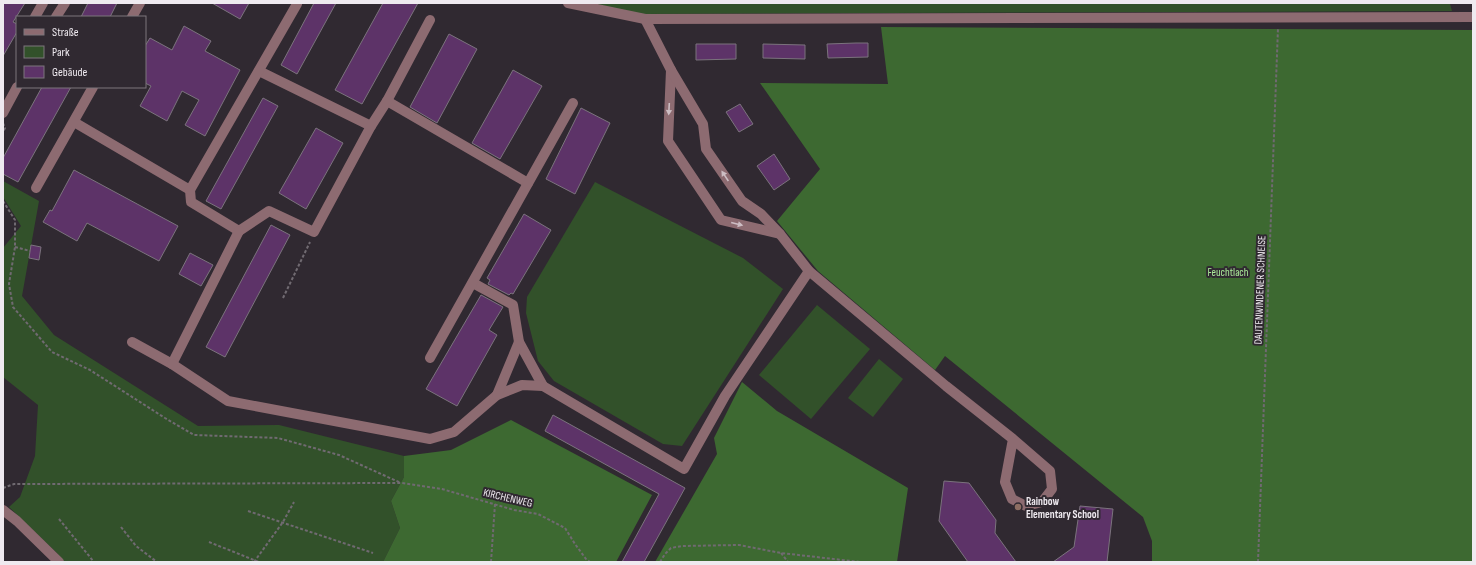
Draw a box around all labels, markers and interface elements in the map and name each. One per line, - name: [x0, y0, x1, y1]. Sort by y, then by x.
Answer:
- legend: [16, 16, 146, 88]
- text: Straße: [52, 25, 79, 40]
- text: Park: [52, 45, 70, 60]
- text: Gebäude: [52, 65, 87, 80]
- one-way arrow: [666, 103, 673, 115]
- one-way arrow: [721, 171, 729, 182]
- one-way arrow: [731, 221, 743, 227]
- street label: DAUTENWINDENER SCHNEISE: [1252, 235, 1268, 345]
- park label: Feuchtlach: [1208, 266, 1249, 279]
- street label: KIRCHENWEG: [482, 486, 534, 510]
- place label: Rainbow Elementary School: [1026, 495, 1099, 521]
- marker: Rainbow Elementary School: [1013, 502, 1023, 512]

